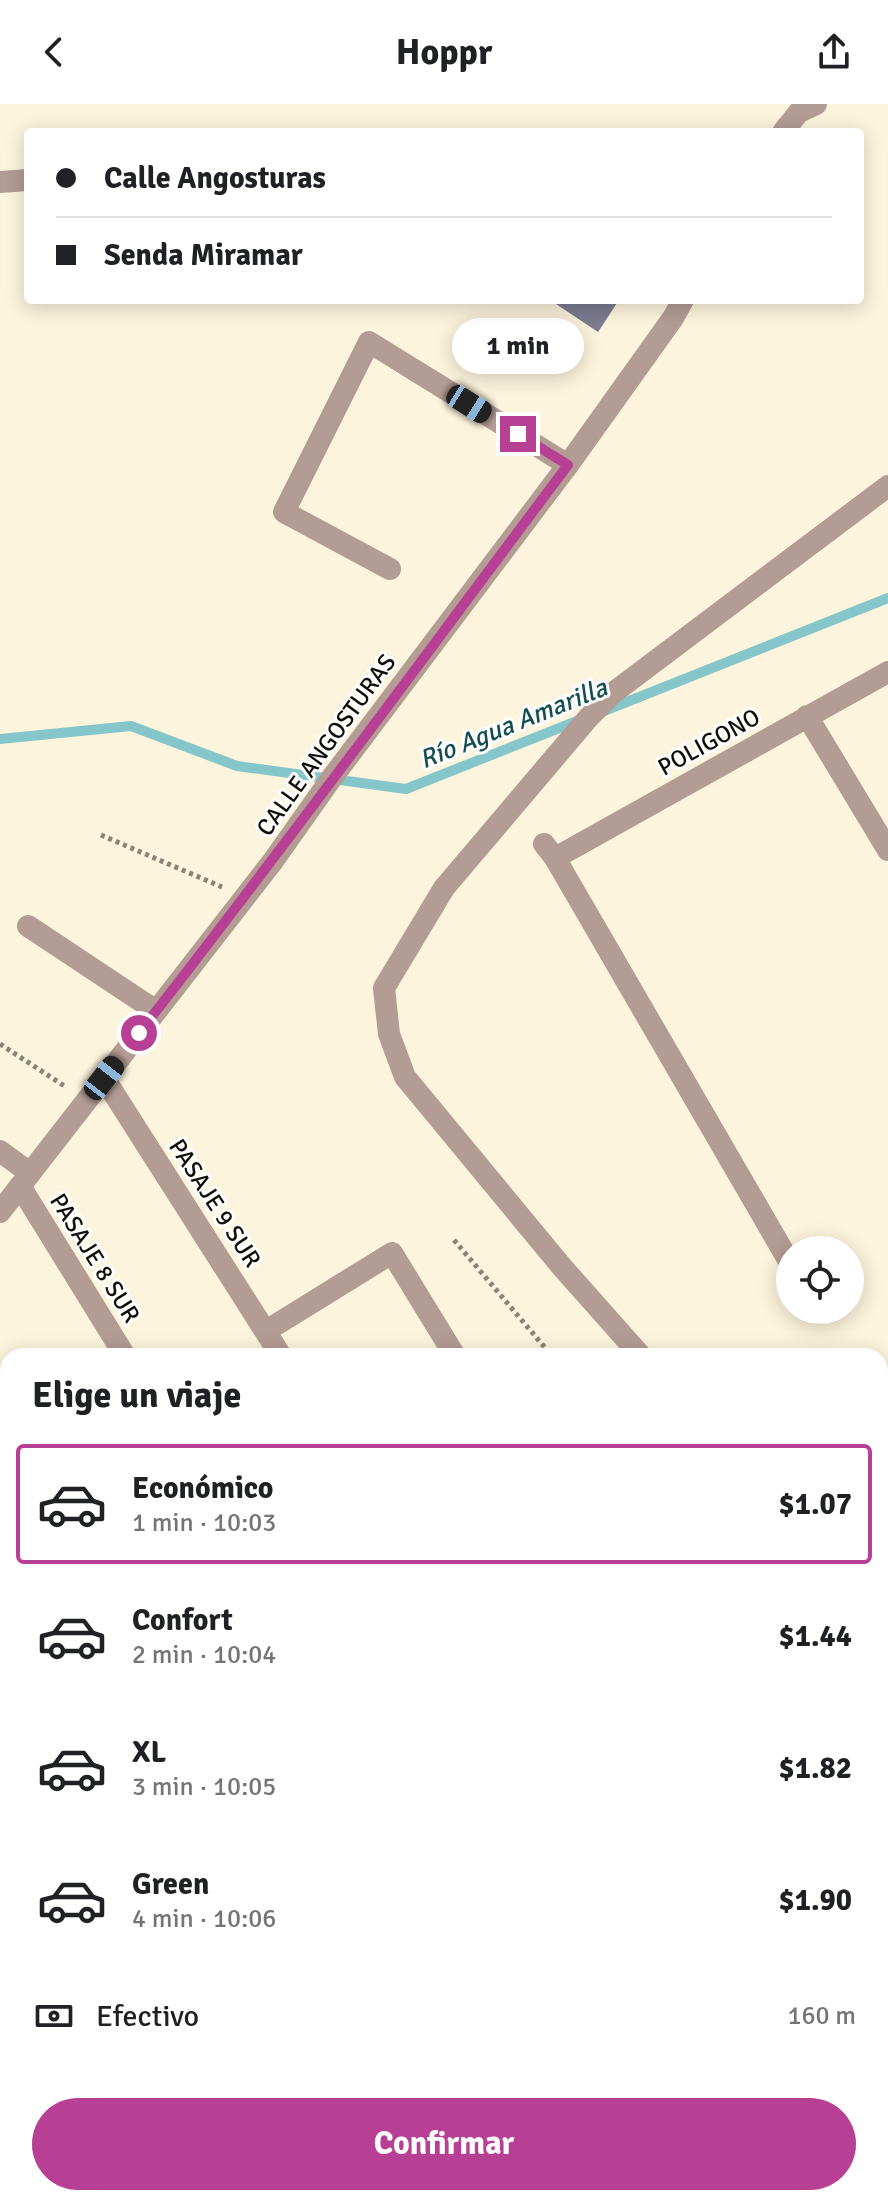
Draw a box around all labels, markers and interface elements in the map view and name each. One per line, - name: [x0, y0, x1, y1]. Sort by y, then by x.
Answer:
- icon: back: [32, 30, 76, 74]
- text: Hoppr: [396, 30, 492, 75]
- icon: share: [812, 30, 856, 74]
- text: Calle Angosturas: [104, 160, 326, 197]
- text: Senda Miramar: [104, 237, 303, 274]
- callout: 1 min: [452, 318, 584, 374]
- text: 1 min: [487, 330, 549, 362]
- car: [442, 381, 496, 427]
- route end: [500, 416, 536, 452]
- street label: CALLE ANGOSTURAS: [250, 648, 402, 842]
- water label: Río Agua Amarilla: [415, 671, 613, 776]
- street label: POLIGONO: [653, 702, 765, 782]
- route start: [121, 1015, 157, 1051]
- car: [80, 1052, 128, 1104]
- street label: PASAJE 9 SUR: [162, 1133, 268, 1273]
- street label: PASAJE 8 SUR: [43, 1188, 147, 1328]
- map controls: [776, 1236, 864, 1324]
- button: locate: [776, 1236, 864, 1324]
- text: Elige un viaje: [32, 1373, 241, 1418]
- icon: car: [36, 1468, 108, 1540]
- text: Económico: [132, 1470, 274, 1507]
- text: $1.07: [779, 1486, 852, 1523]
- text: 1 min · 10:03: [132, 1507, 276, 1539]
- icon: car: [36, 1600, 108, 1672]
- text: Confort: [132, 1602, 233, 1639]
- text: $1.44: [779, 1618, 852, 1655]
- text: 2 min · 10:04: [132, 1639, 276, 1671]
- icon: car: [36, 1732, 108, 1804]
- text: XL: [132, 1734, 166, 1771]
- text: $1.82: [779, 1750, 852, 1787]
- text: 3 min · 10:05: [132, 1771, 276, 1803]
- icon: car: [36, 1864, 108, 1936]
- text: Green: [132, 1866, 209, 1903]
- text: $1.90: [779, 1882, 852, 1919]
- text: 4 min · 10:06: [132, 1903, 276, 1935]
- icon: cash: [32, 1994, 76, 2038]
- text: Efectivo: [96, 1998, 199, 2035]
- text: 160 m: [787, 2000, 856, 2032]
- button: Confirmar: [32, 2098, 856, 2190]

